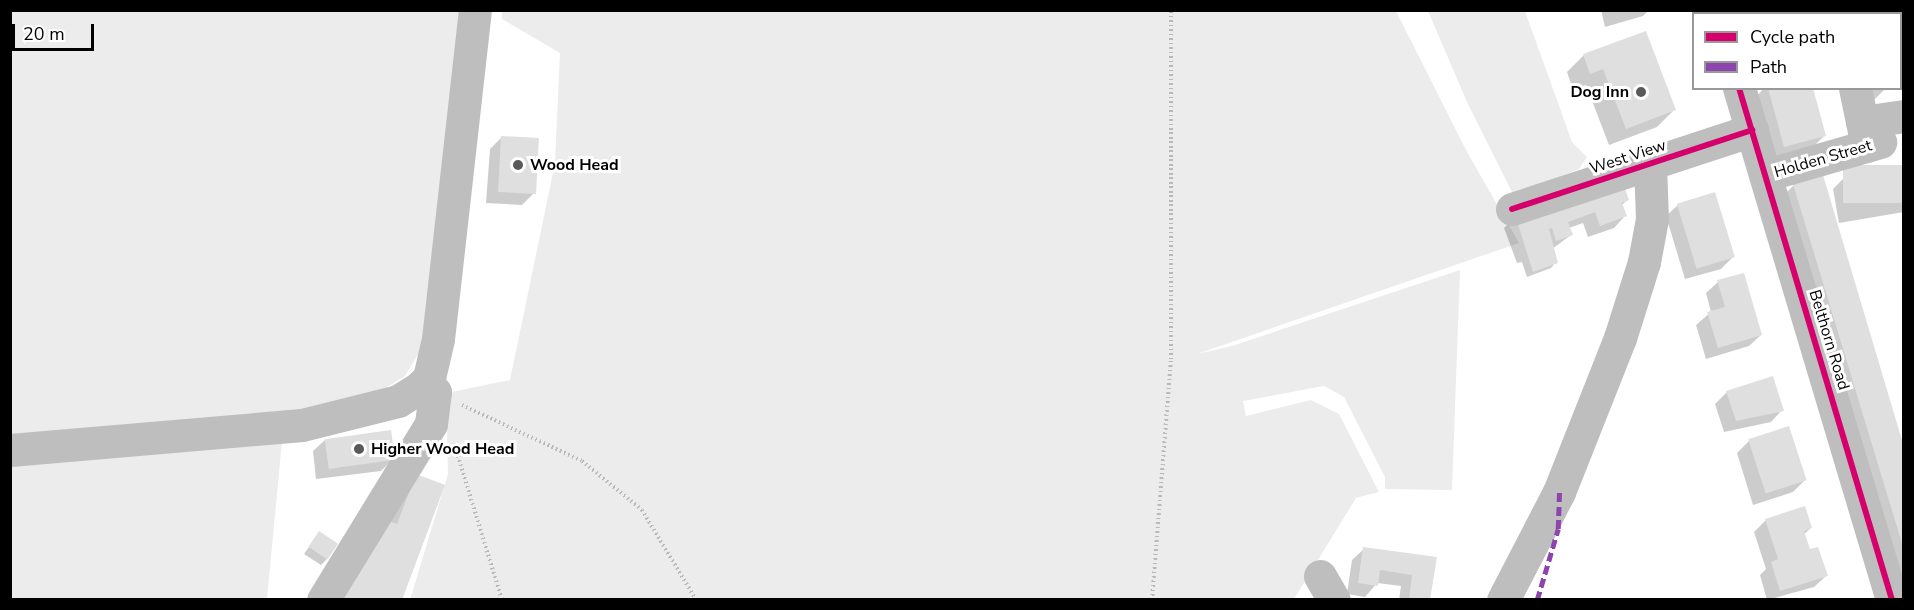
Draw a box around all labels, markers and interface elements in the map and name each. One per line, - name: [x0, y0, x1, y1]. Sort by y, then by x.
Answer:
- scale bar: [15, 12, 98, 50]
- legend: [1692, 12, 1902, 90]
- text: 20 m: [23, 22, 65, 46]
- text: Cycle path: [1750, 25, 1835, 49]
- text: Path: [1750, 55, 1787, 79]
- place label: Dog Inn: [1570, 82, 1629, 102]
- marker: Dog Inn: [1634, 85, 1648, 99]
- street label: West View: [1587, 136, 1669, 178]
- street label: Holden Street: [1772, 136, 1874, 182]
- place label: Wood Head: [530, 155, 619, 175]
- marker: Wood Head: [511, 158, 525, 172]
- street label: Belthorn Road: [1805, 288, 1853, 392]
- place label: Higher Wood Head: [371, 439, 514, 459]
- marker: Higher Wood Head: [352, 442, 366, 456]

